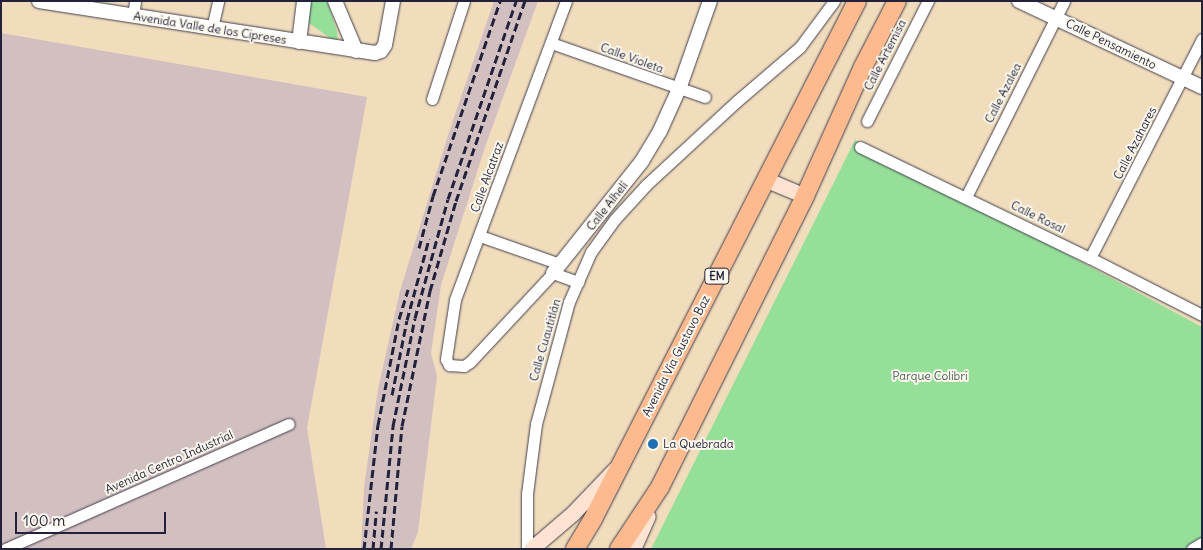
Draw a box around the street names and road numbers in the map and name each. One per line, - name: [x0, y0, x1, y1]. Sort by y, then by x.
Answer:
- street label: Avenida Valle de los Cipreses: [132, 9, 288, 47]
- street label: Calle Pensamiento: [1063, 16, 1159, 72]
- street label: Calle Artemisa: [861, 17, 909, 93]
- street label: Calle Violeta: [598, 40, 666, 76]
- street label: Calle Azalea: [982, 61, 1024, 125]
- street label: Calle Azahares: [1110, 104, 1160, 182]
- street label: Calle Alcatraz: [468, 140, 506, 214]
- street label: Calle Alhelí: [583, 179, 631, 233]
- street label: Calle Rosal: [1008, 198, 1068, 236]
- road number: EM: [703, 268, 731, 284]
- street label: Avenida Vía Gustavo Baz: [639, 293, 713, 419]
- street label: Calle Cuautitlán: [526, 297, 564, 383]
- street label: Avenida Centro Industrial: [103, 427, 235, 497]

